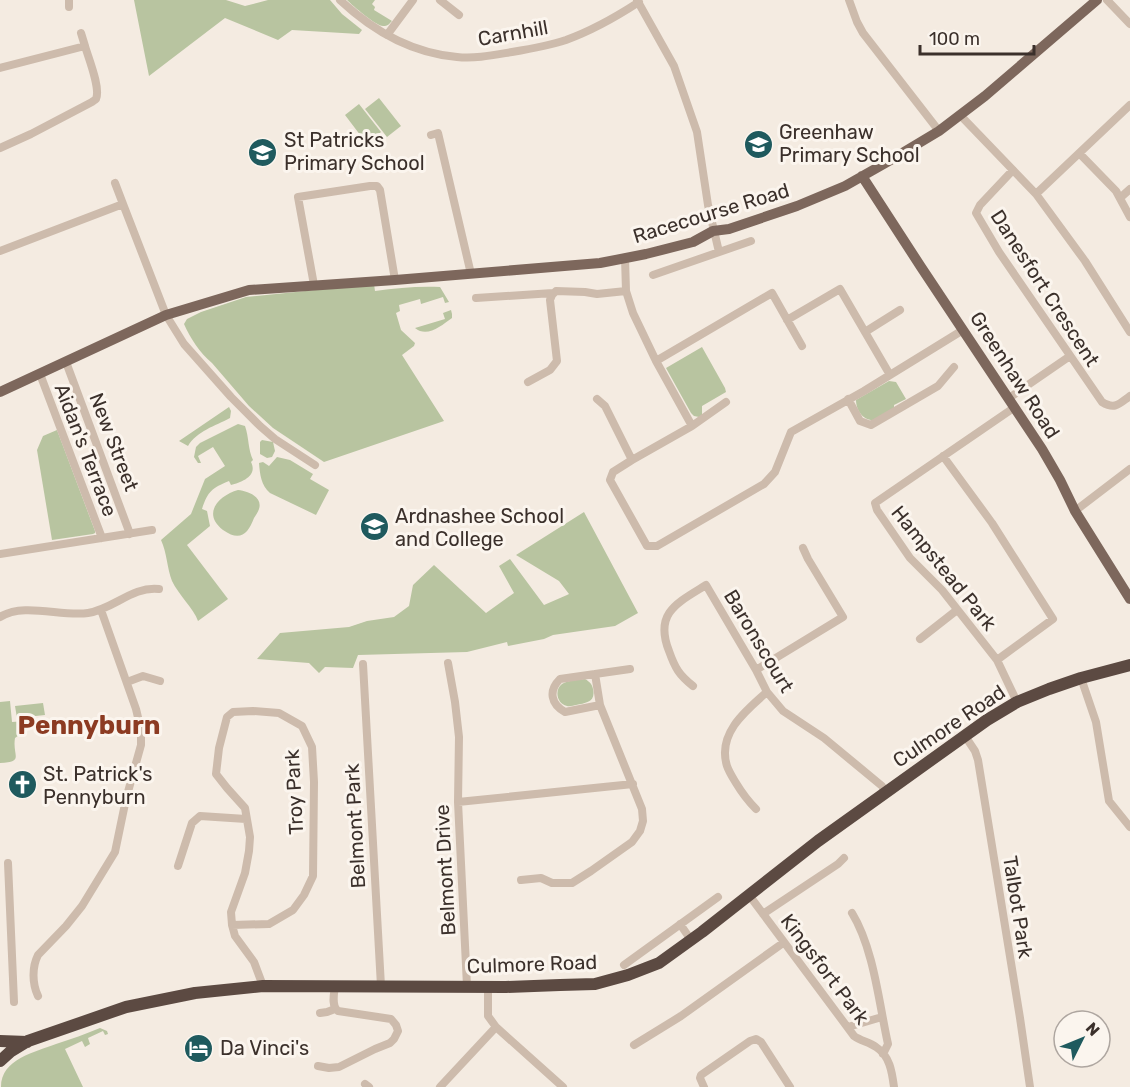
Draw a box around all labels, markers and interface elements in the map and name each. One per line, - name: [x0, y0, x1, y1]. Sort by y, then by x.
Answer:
- street label: Carnhill: [476, 15, 550, 51]
- scale bar: [920, 18, 1034, 56]
- text: 100 m: [929, 28, 980, 50]
- place label: Greenhaw Primary School: [779, 120, 920, 167]
- place label: St Patricks Primary School: [284, 128, 425, 175]
- school or university icon: Greenhaw Primary School: [742, 128, 774, 160]
- school or university icon: St Patricks Primary School: [247, 136, 279, 168]
- street label: Racecourse Road: [630, 178, 792, 248]
- street label: Danesfort Crescent: [985, 205, 1105, 371]
- street label: Greenhaw Road: [965, 307, 1065, 443]
- street label: Aidan's Terrace: [50, 380, 122, 520]
- street label: New Street: [84, 390, 144, 495]
- street label: Hampstead Park: [886, 501, 1002, 636]
- place label: Ardnashee School and College: [395, 504, 564, 551]
- school or university icon: Ardnashee School and College: [358, 511, 390, 543]
- street label: Baronscourt: [719, 585, 799, 697]
- street label: Culmore Road: [888, 680, 1010, 772]
- district label: Pennyburn: [18, 710, 160, 741]
- street label: Troy Park: [280, 748, 308, 835]
- place label: St. Patrick's Pennyburn: [43, 762, 153, 809]
- street label: Belmont Park: [340, 762, 370, 889]
- church icon: St. Patrick's Pennyburn: [6, 769, 38, 801]
- street label: Belmont Drive: [430, 804, 460, 936]
- street label: Talbot Park: [998, 854, 1038, 961]
- street label: Kingsfort Park: [776, 909, 875, 1029]
- street label: Culmore Road: [466, 950, 598, 978]
- north arrow: [1052, 1009, 1112, 1069]
- text: N: [1082, 1018, 1103, 1040]
- hotel icon: Da Vinci's: [183, 1032, 215, 1064]
- place label: Da Vinci's: [220, 1036, 309, 1060]

